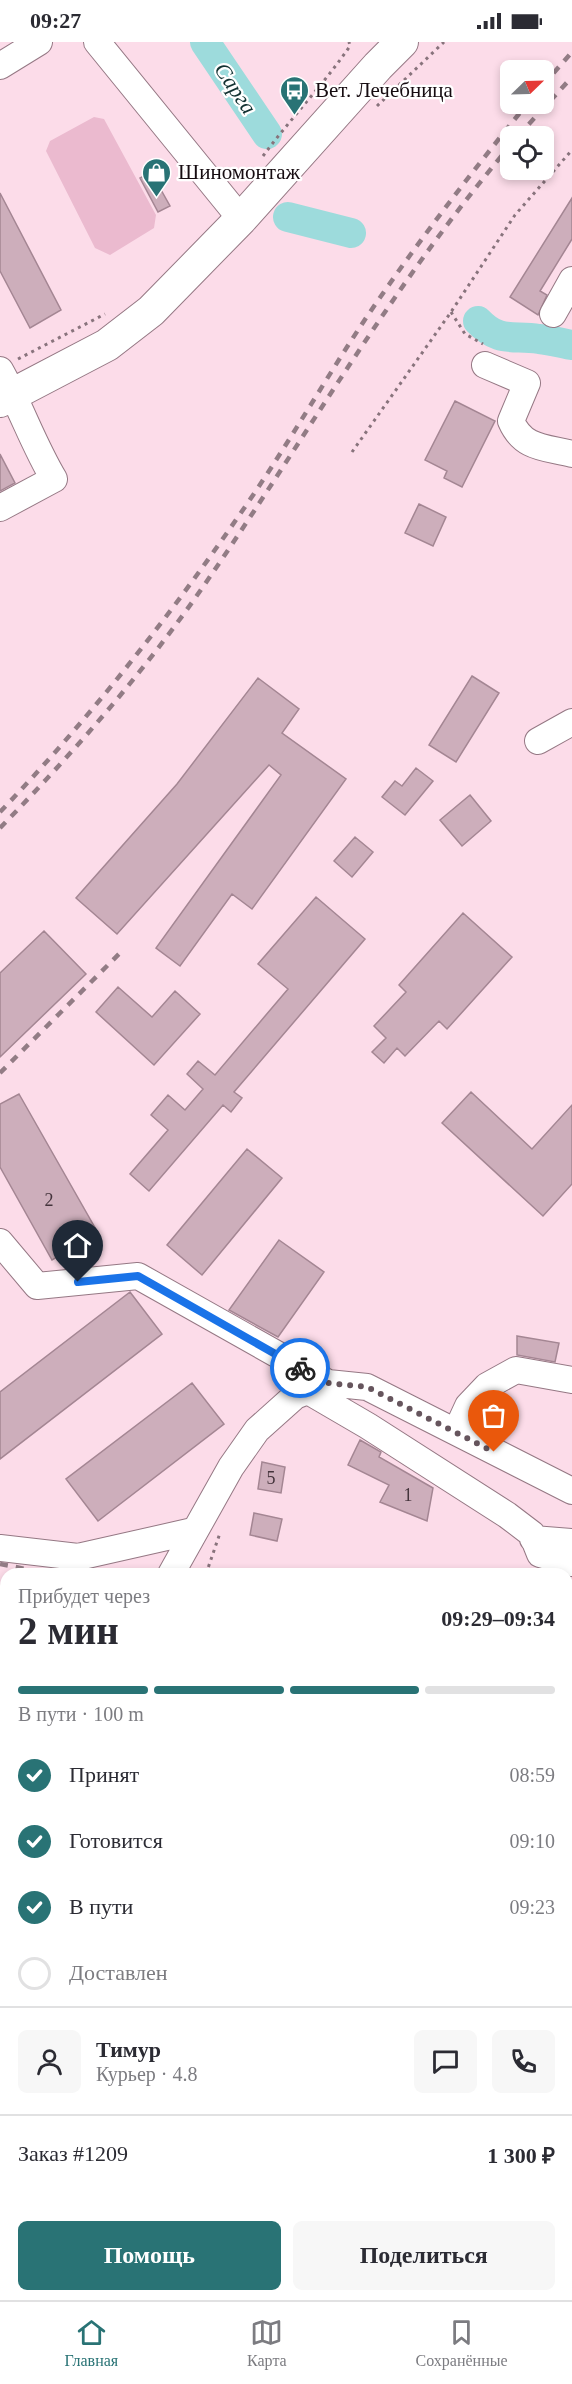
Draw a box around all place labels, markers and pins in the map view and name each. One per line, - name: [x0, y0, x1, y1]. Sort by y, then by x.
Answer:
- bus stop icon: Вет. Лечебница: [278, 74, 310, 116]
- place label: Вет. Лечебница: [315, 78, 454, 102]
- shop icon: Шиномонтаж: [141, 156, 173, 198]
- place label: Шиномонтаж: [178, 160, 301, 184]
- pin: [52, 1220, 103, 1282]
- pin: [468, 1390, 519, 1452]

